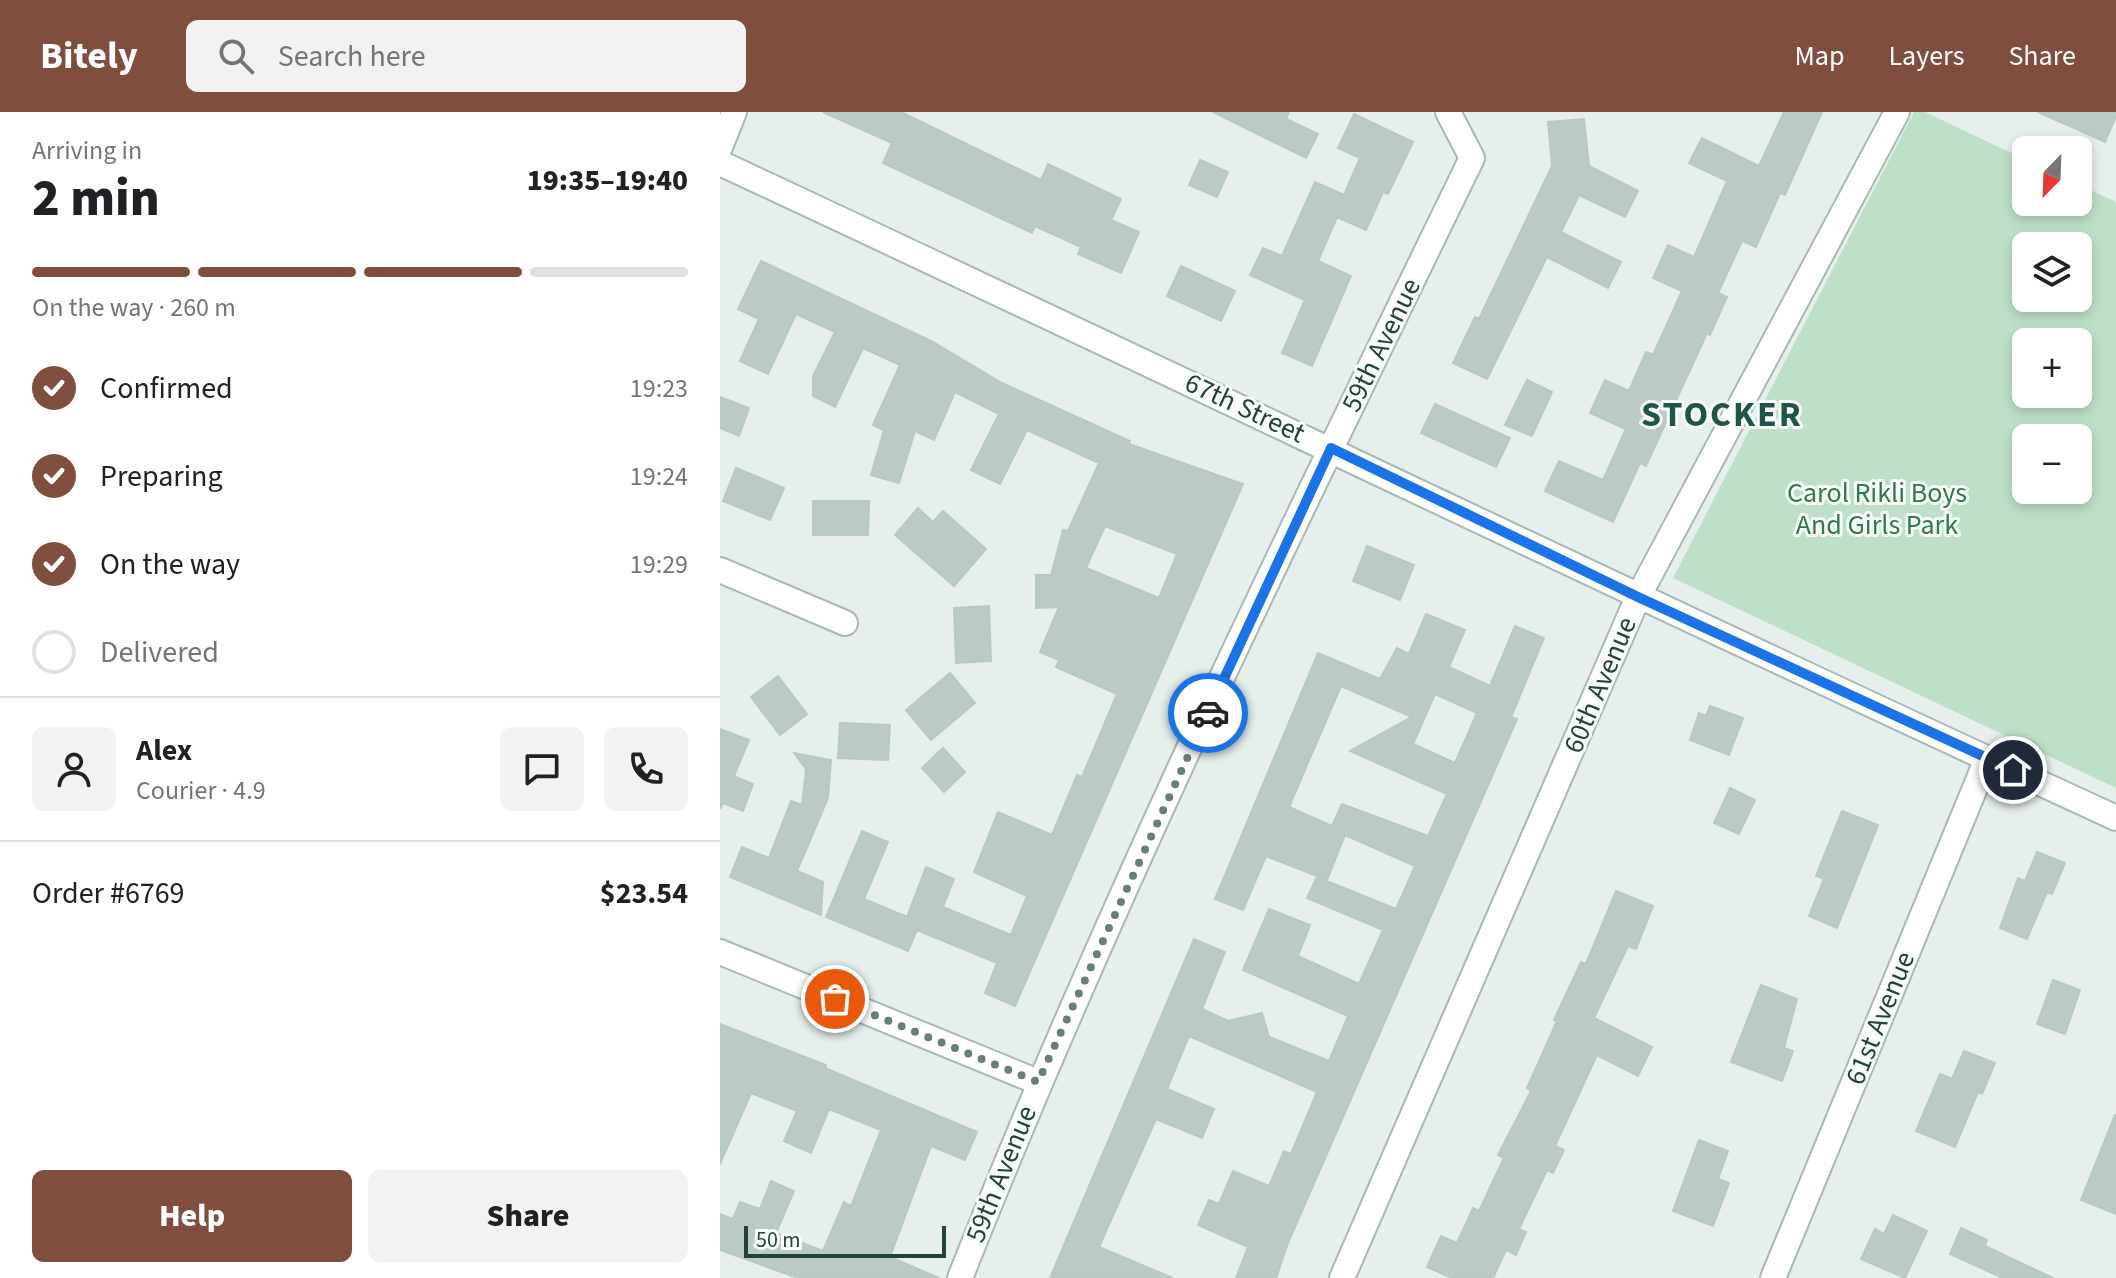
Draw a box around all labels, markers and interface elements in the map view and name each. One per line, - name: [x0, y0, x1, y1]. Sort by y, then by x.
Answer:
- search box: [186, 20, 746, 92]
- text: Bitely: [40, 29, 138, 83]
- icon: search: [214, 34, 258, 78]
- text: Search here: [278, 35, 426, 78]
- text: Map: [1794, 36, 1844, 76]
- text: Layers: [1888, 36, 1964, 76]
- text: Share: [2008, 36, 2076, 76]
- text: Arriving in: [32, 132, 142, 169]
- north arrow: [2012, 136, 2092, 216]
- map controls: [2012, 136, 2092, 504]
- text: 19:35–19:40: [527, 159, 688, 202]
- text: 2 min: [32, 162, 160, 236]
- button: layers: [2012, 232, 2092, 312]
- street label: 59th Avenue: [1331, 271, 1431, 419]
- text: On the way · 260 m: [32, 289, 236, 326]
- button: +: [2012, 328, 2092, 408]
- street label: 67th Street: [1178, 363, 1312, 453]
- icon: check: [32, 366, 76, 410]
- text: Confirmed: [100, 367, 233, 410]
- text: 19:23: [630, 370, 688, 407]
- district label: STOCKER: [1641, 389, 1803, 440]
- button: −: [2012, 424, 2092, 504]
- icon: check: [32, 454, 76, 498]
- text: Preparing: [100, 455, 223, 498]
- text: 19:24: [630, 458, 688, 495]
- park label: Carol Rikli Boys And Girls Park: [1787, 473, 1967, 545]
- icon: check: [32, 542, 76, 586]
- text: On the way: [100, 543, 240, 586]
- text: 19:29: [630, 546, 688, 583]
- street label: 60th Avenue: [1553, 611, 1647, 759]
- text: Delivered: [100, 631, 219, 674]
- courier: [1168, 673, 1248, 753]
- icon: car: [1186, 691, 1230, 735]
- button: person: [32, 727, 116, 811]
- button: chat: [500, 727, 584, 811]
- button: phone: [604, 727, 688, 811]
- text: Alex: [136, 729, 192, 772]
- pin: [1979, 736, 2047, 804]
- icon: home: [1991, 748, 2035, 792]
- text: Courier · 4.9: [136, 772, 266, 809]
- text: Order #6769: [32, 872, 185, 915]
- text: $23.54: [600, 872, 688, 915]
- street label: 61st Avenue: [1835, 945, 1925, 1091]
- pin: [801, 965, 869, 1033]
- icon: bag: [813, 977, 857, 1021]
- street label: 59th Avenue: [955, 1100, 1047, 1248]
- button: Help: [32, 1170, 352, 1262]
- button: Share: [368, 1170, 688, 1262]
- scale bar: [744, 1222, 946, 1258]
- text: 50 m: [756, 1224, 801, 1256]

